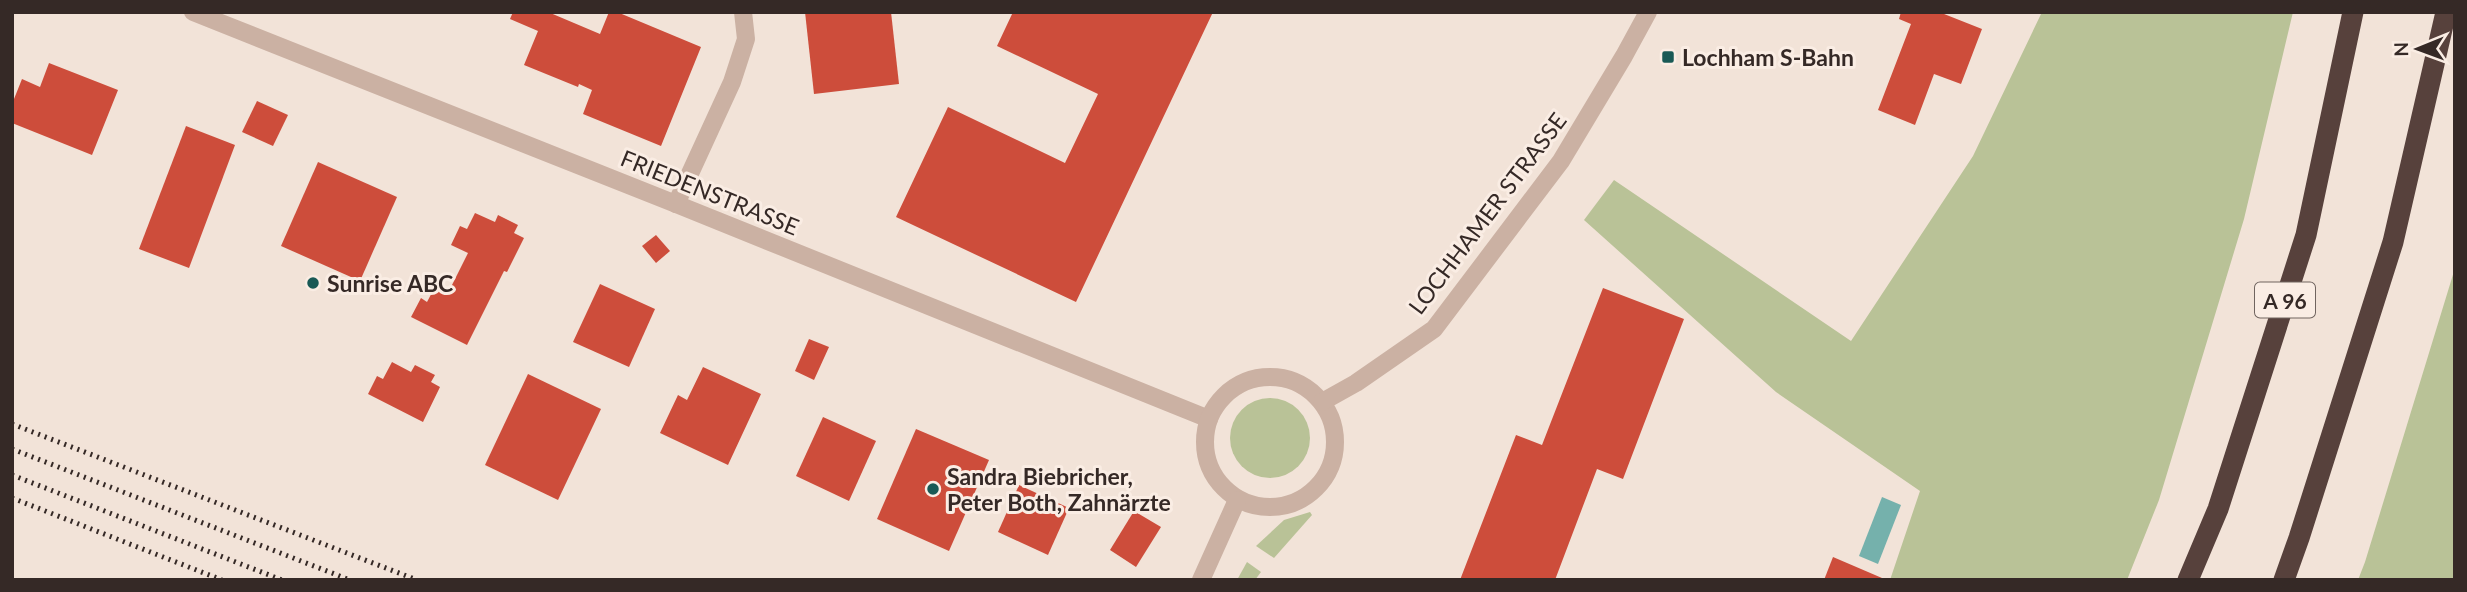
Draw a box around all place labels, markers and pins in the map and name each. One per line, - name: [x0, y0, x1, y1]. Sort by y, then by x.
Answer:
- place label: Lochham S-Bahn: [1682, 43, 1854, 71]
- marker: Lochham S-Bahn: [1660, 49, 1676, 65]
- place label: Sunrise ABC: [327, 269, 453, 297]
- marker: Sunrise ABC: [305, 275, 321, 291]
- place label: Sandra Biebricher, Peter Both, Zahnärzte: [947, 462, 1171, 516]
- marker: Sandra Biebricher, Peter Both, Zahnärzte: [925, 481, 941, 497]

